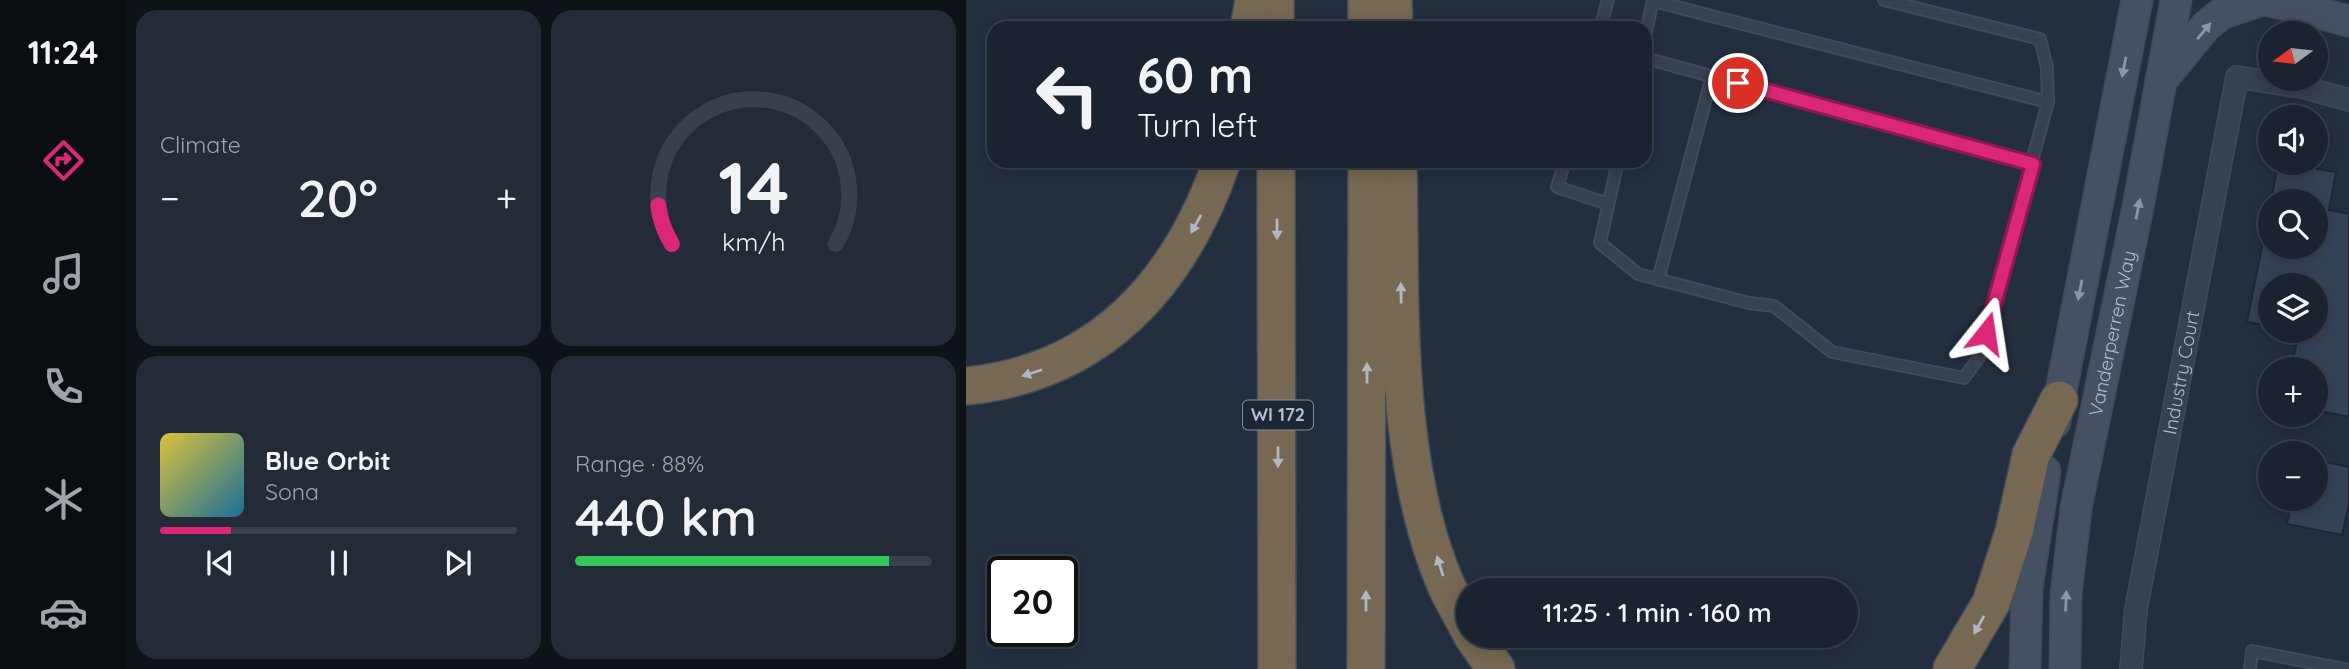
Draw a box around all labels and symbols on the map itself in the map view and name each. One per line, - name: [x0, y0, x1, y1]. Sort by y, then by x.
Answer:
- north arrow: [2258, 21, 2328, 91]
- one-way arrow: [2196, 22, 2211, 39]
- pin: [1708, 53, 1768, 113]
- one-way arrow: [2118, 56, 2129, 78]
- one-way arrow: [2132, 198, 2143, 220]
- one-way arrow: [1190, 214, 1202, 234]
- one-way arrow: [1271, 218, 1283, 240]
- street label: Vanderperren Way: [2083, 248, 2141, 418]
- one-way arrow: [2075, 279, 2086, 301]
- one-way arrow: [1395, 282, 1407, 304]
- position arrow: [1949, 296, 2023, 370]
- street label: Industry Court: [2157, 309, 2204, 436]
- one-way arrow: [1361, 362, 1373, 384]
- one-way arrow: [1022, 368, 1043, 379]
- road number: WI 172: [1243, 400, 1313, 430]
- one-way arrow: [1273, 446, 1284, 468]
- one-way arrow: [1434, 555, 1444, 576]
- speed limit sign: 20: [987, 556, 1078, 647]
- one-way arrow: [1360, 590, 1372, 612]
- one-way arrow: [2061, 590, 2072, 612]
- one-way arrow: [1973, 615, 1985, 635]

